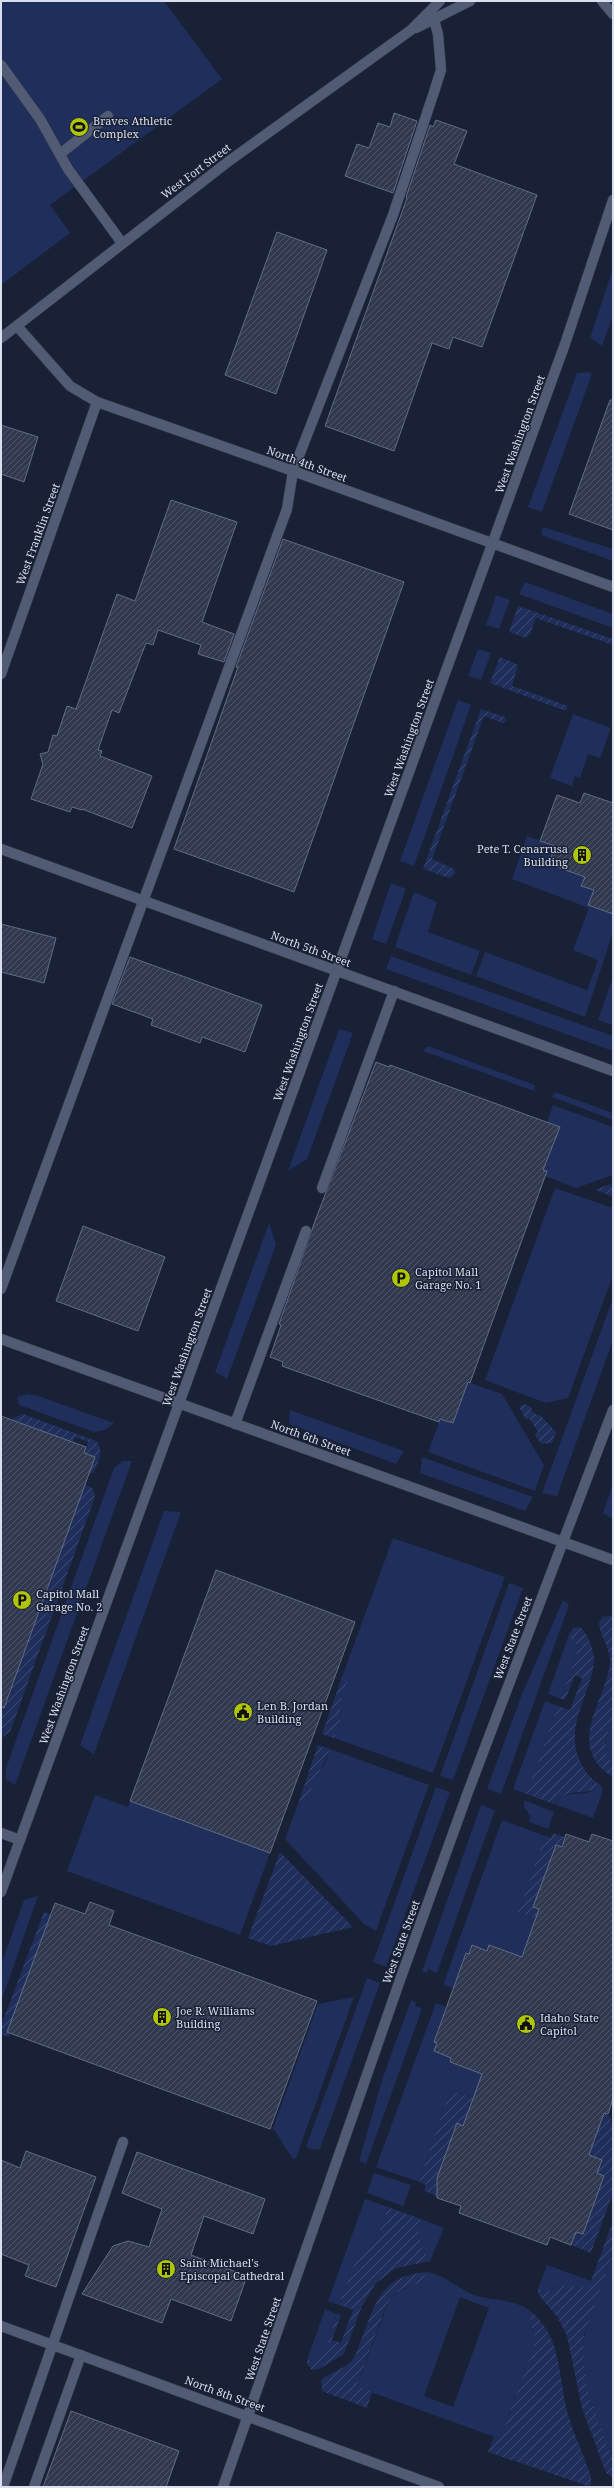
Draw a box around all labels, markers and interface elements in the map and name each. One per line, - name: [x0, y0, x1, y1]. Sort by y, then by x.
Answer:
- place label: Braves Athletic Complex: [93, 113, 172, 141]
- sports icon: Braves Athletic Complex: [68, 116, 90, 138]
- street label: West Fort Street: [158, 139, 234, 202]
- street label: West Washington Street: [491, 373, 548, 495]
- street label: North 4th Street: [265, 442, 349, 485]
- street label: West Franklin Street: [12, 481, 63, 587]
- street label: West Washington Street: [380, 677, 437, 799]
- place label: Pete T. Cenarrusa Building: [477, 841, 568, 869]
- building icon: Pete T. Cenarrusa Building: [571, 844, 593, 866]
- street label: North 5th Street: [269, 927, 353, 970]
- street label: West Washington Street: [269, 981, 326, 1103]
- place label: Capitol Mall Garage No. 1: [415, 1264, 481, 1292]
- parking icon: Capitol Mall Garage No. 1: [390, 1267, 412, 1289]
- street label: West Washington Street: [158, 1286, 215, 1408]
- street label: North 6th Street: [269, 1416, 353, 1459]
- place label: Capitol Mall Garage No. 2: [36, 1586, 102, 1614]
- parking icon: Capitol Mall Garage No. 2: [11, 1589, 33, 1611]
- street label: West State Street: [490, 1594, 535, 1681]
- street label: West Washington Street: [35, 1624, 92, 1746]
- place label: Len B. Jordan Building: [257, 1698, 328, 1726]
- public building icon: Len B. Jordan Building: [232, 1701, 254, 1723]
- street label: West State Street: [378, 1898, 423, 1986]
- place label: Joe R. Williams Building: [175, 2003, 255, 2031]
- building icon: Joe R. Williams Building: [151, 2006, 173, 2028]
- place label: Idaho State Capitol: [540, 2010, 599, 2038]
- public building icon: Idaho State Capitol: [515, 2013, 537, 2035]
- place label: Saint Michael's Episcopal Cathedral: [180, 2255, 285, 2283]
- building icon: Saint Michael's Episcopal Cathedral: [155, 2258, 177, 2280]
- street label: West State Street: [241, 2295, 284, 2383]
- street label: North 8th Street: [183, 2372, 267, 2415]

